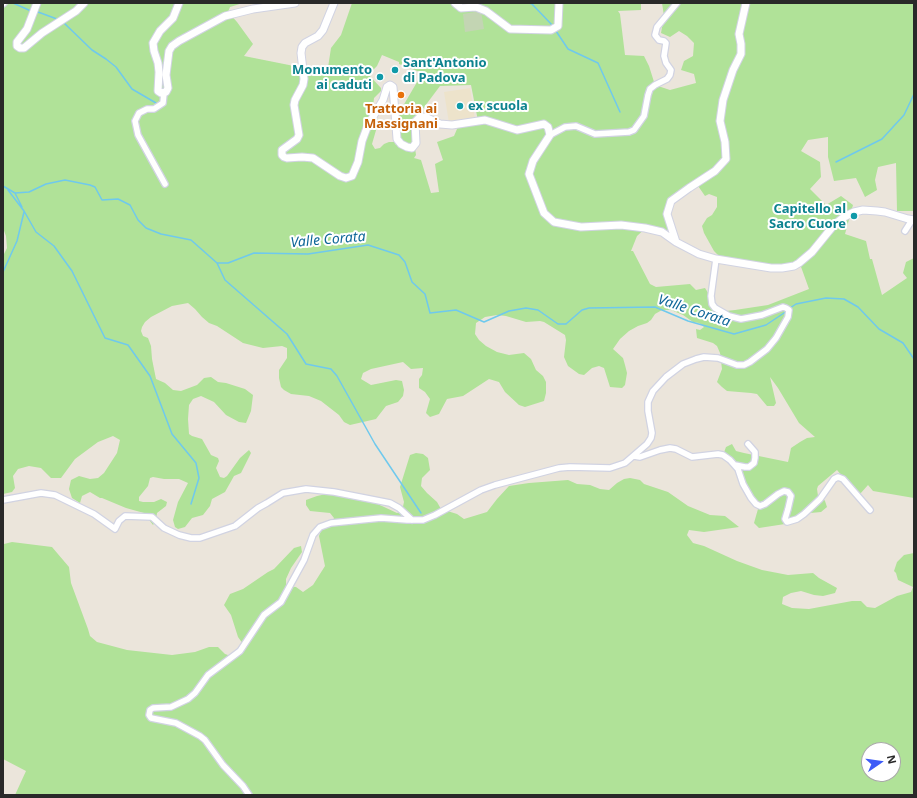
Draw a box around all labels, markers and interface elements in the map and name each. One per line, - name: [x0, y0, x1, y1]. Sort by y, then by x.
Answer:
- place label: Sant'Antonio di Padova: [403, 55, 487, 86]
- place label: Monumento ai caduti: [292, 62, 372, 93]
- marker: Sant'Antonio di Padova: [390, 65, 400, 75]
- marker: Monumento ai caduti: [375, 72, 385, 82]
- marker: Trattoria ai Massignani: [396, 90, 406, 100]
- place label: ex scuola: [468, 98, 528, 114]
- place label: Trattoria ai Massignani: [364, 101, 438, 132]
- marker: ex scuola: [455, 101, 465, 111]
- place label: Capitello al Sacro Cuore: [769, 201, 846, 232]
- marker: Capitello al Sacro Cuore: [849, 211, 859, 221]
- water label: Valle Corata: [290, 228, 366, 252]
- water label: Valle Corata: [656, 291, 732, 331]
- north arrow: [861, 742, 901, 782]
- text: N: [884, 753, 901, 765]

